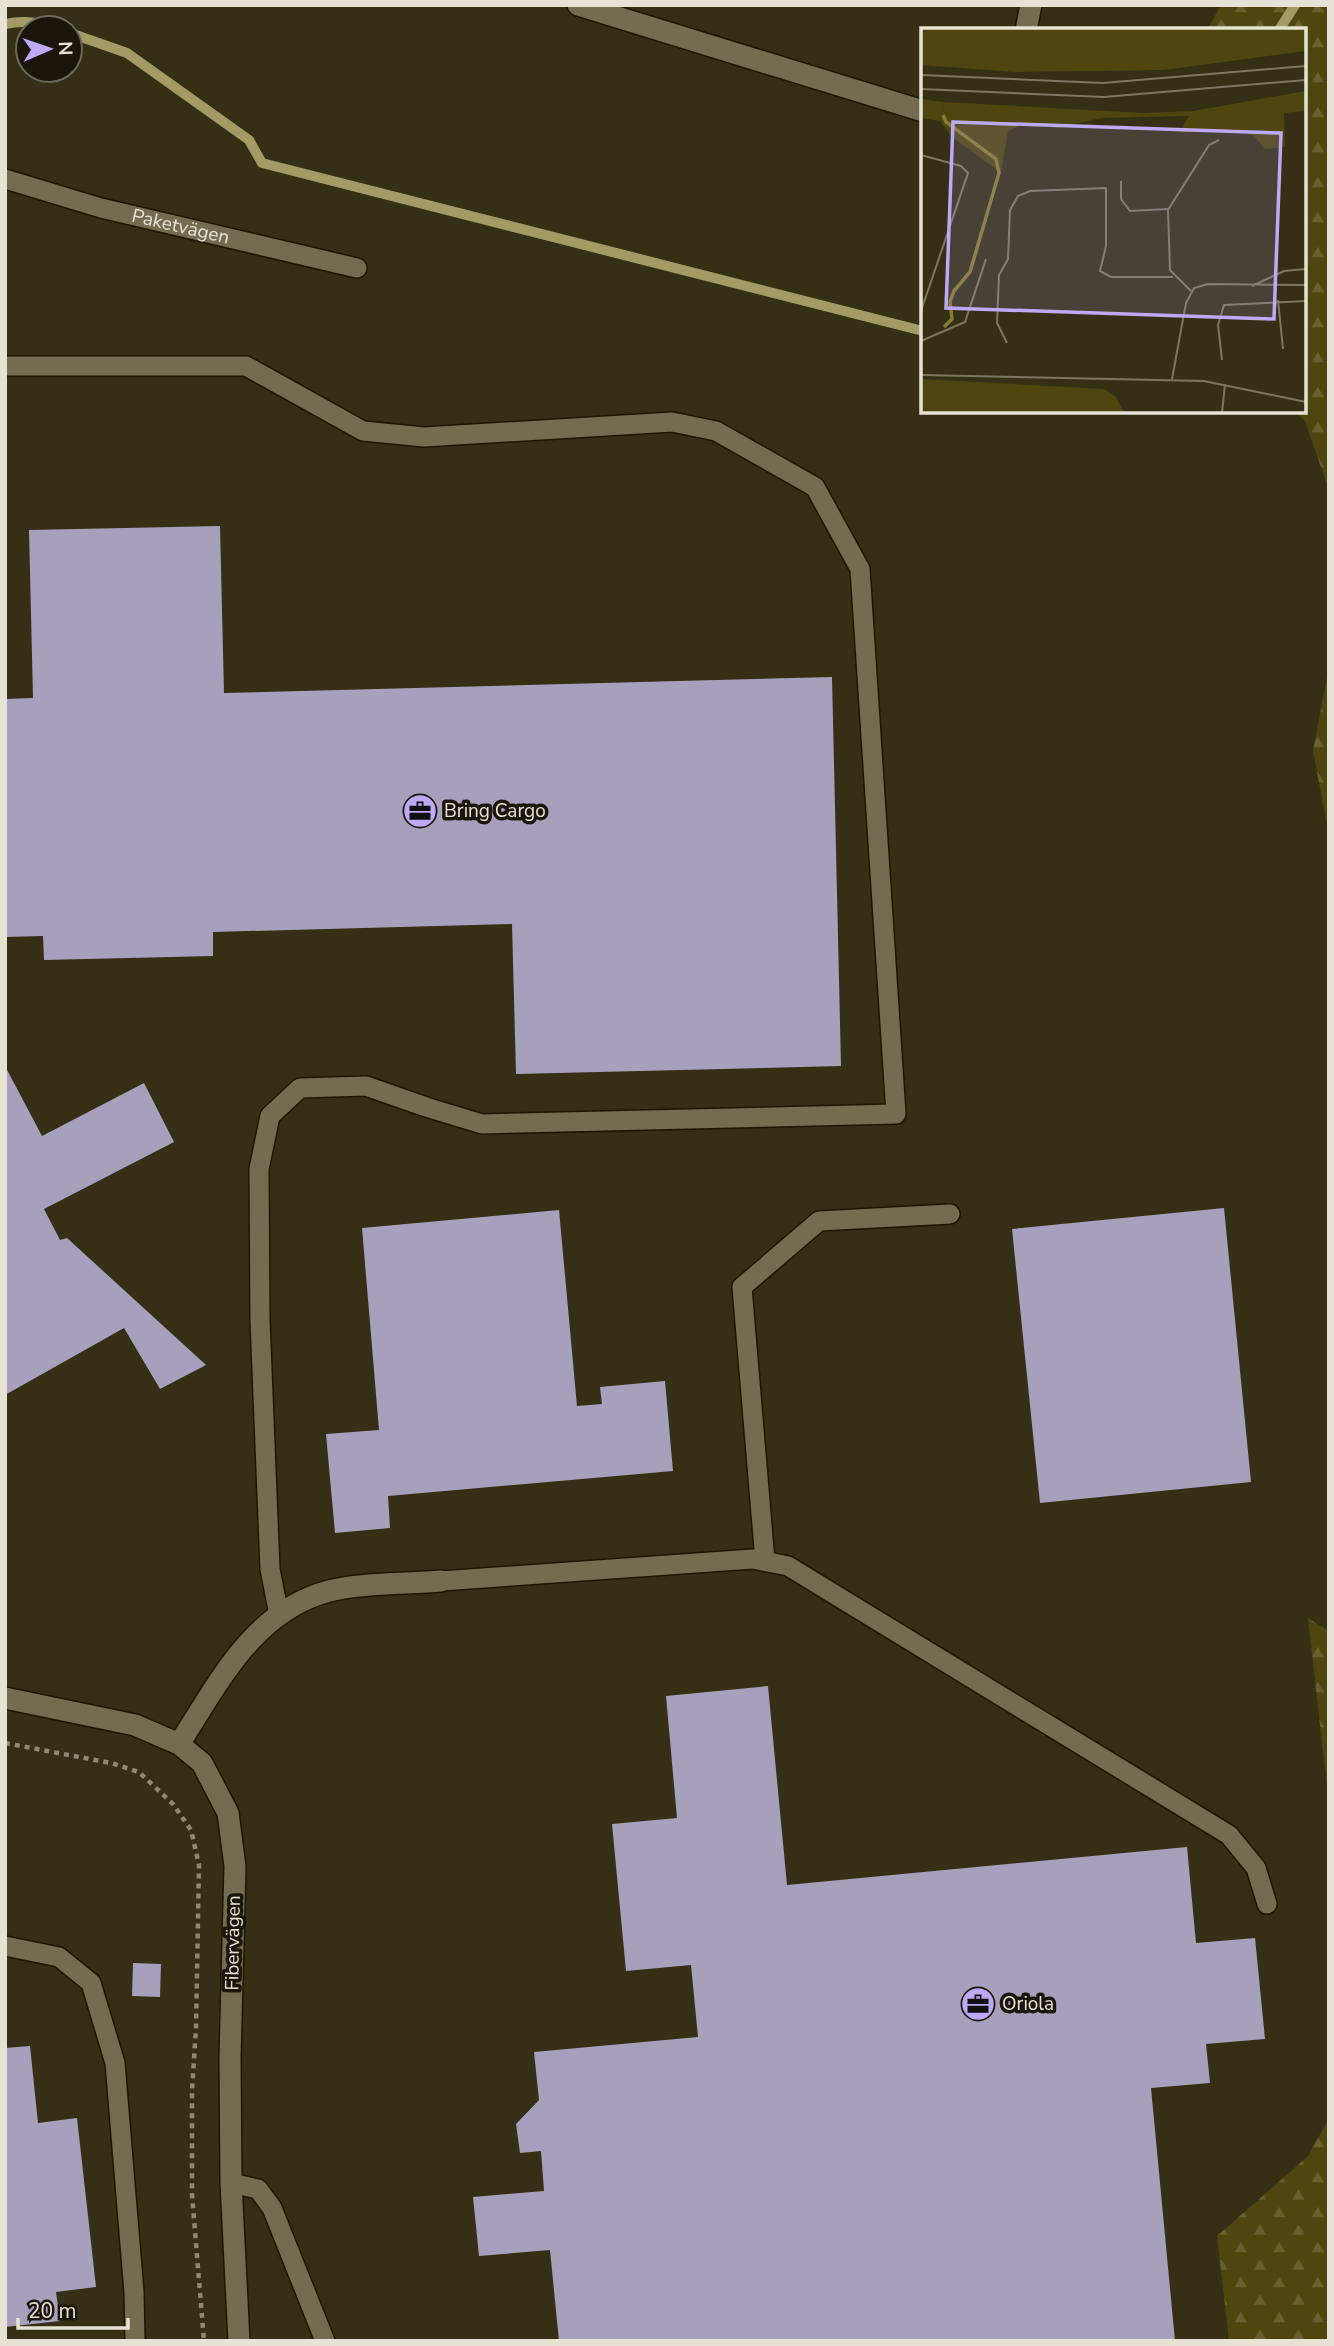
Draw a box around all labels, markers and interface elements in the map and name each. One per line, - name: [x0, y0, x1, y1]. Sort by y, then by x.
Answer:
- north arrow: [14, 14, 84, 84]
- inset map: [921, 28, 1306, 413]
- text: N: [52, 41, 78, 56]
- street label: Paketvägen: [129, 203, 232, 251]
- office icon: Bring Cargo: [401, 792, 439, 830]
- place label: Bring Cargo: [444, 798, 546, 824]
- street label: Fibervägen: [219, 1895, 247, 1991]
- office icon: Oriola: [959, 1985, 997, 2023]
- place label: Oriola: [1002, 1991, 1054, 2017]
- scale bar: [18, 2286, 128, 2330]
- text: 20 m: [28, 2297, 77, 2325]

